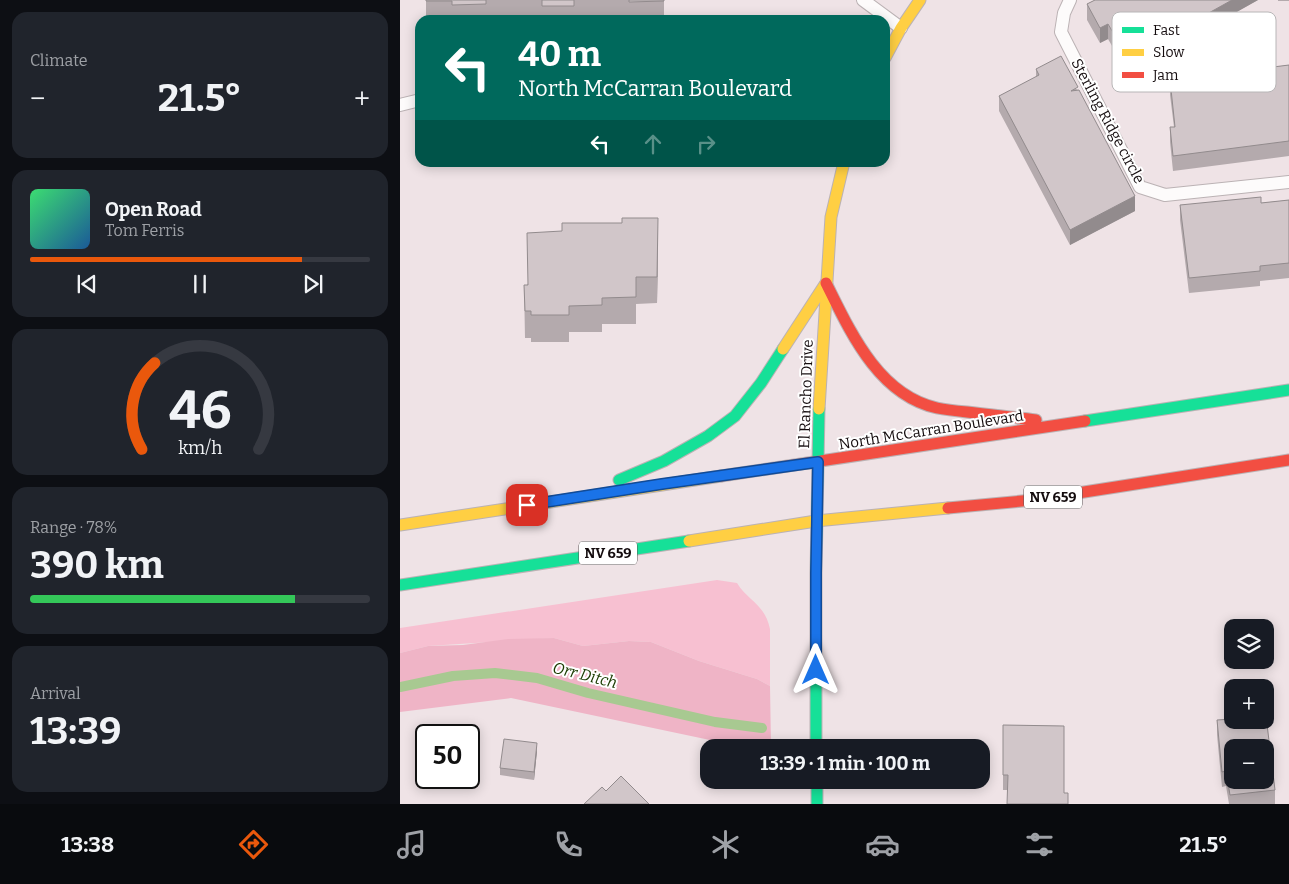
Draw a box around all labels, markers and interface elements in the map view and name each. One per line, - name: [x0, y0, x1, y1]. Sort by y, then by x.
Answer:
- legend: [1112, 12, 1276, 92]
- text: Fast: [1153, 22, 1180, 39]
- text: 40 m: [518, 33, 601, 75]
- icon: left: [435, 35, 500, 100]
- text: Slow: [1153, 44, 1185, 61]
- text: Climate: [30, 51, 88, 70]
- street label: Sterling Ridge circle: [1067, 55, 1149, 187]
- text: Jam: [1152, 67, 1179, 84]
- text: 21.5°: [158, 75, 242, 121]
- text: North McCarran Boulevard: [518, 75, 792, 102]
- text: −: [30, 82, 45, 115]
- text: +: [354, 82, 370, 115]
- icon: left: [586, 130, 614, 158]
- icon: ahead: [639, 130, 667, 158]
- icon: right: [692, 130, 720, 158]
- text: Open Road: [105, 198, 202, 221]
- text: Tom Ferris: [105, 221, 184, 240]
- icon: previous: [73, 270, 101, 298]
- icon: pause: [186, 270, 214, 298]
- icon: next: [299, 270, 327, 298]
- street label: El Rancho Drive: [795, 339, 817, 449]
- text: 46: [169, 379, 231, 442]
- street label: North McCarran Boulevard: [837, 406, 1025, 454]
- text: km/h: [178, 437, 222, 459]
- pin: [506, 484, 548, 526]
- road number: NV 659: [1024, 486, 1082, 508]
- icon: arrive: [513, 491, 541, 519]
- text: Range · 78%: [30, 518, 117, 537]
- text: 390 km: [30, 542, 164, 588]
- road number: NV 659: [579, 542, 637, 564]
- map controls: [1224, 619, 1274, 789]
- button: layers: [1224, 619, 1274, 669]
- position arrow: [789, 643, 841, 695]
- water label: Orr Ditch: [551, 658, 619, 692]
- button: +: [1224, 679, 1274, 729]
- text: Arrival: [30, 684, 81, 703]
- text: 13:39: [30, 708, 122, 754]
- speed limit sign: 50: [415, 724, 480, 789]
- button: −: [1224, 739, 1274, 789]
- text: 13:39 · 1 min · 100 m: [760, 752, 930, 775]
- icon: directions: [236, 827, 271, 862]
- icon: music: [394, 827, 429, 862]
- icon: phone: [551, 827, 586, 862]
- icon: climate: [708, 827, 743, 862]
- icon: car: [865, 827, 900, 862]
- icon: filters: [1022, 827, 1057, 862]
- text: 13:38: [61, 831, 114, 858]
- text: 21.5°: [1179, 831, 1228, 858]

